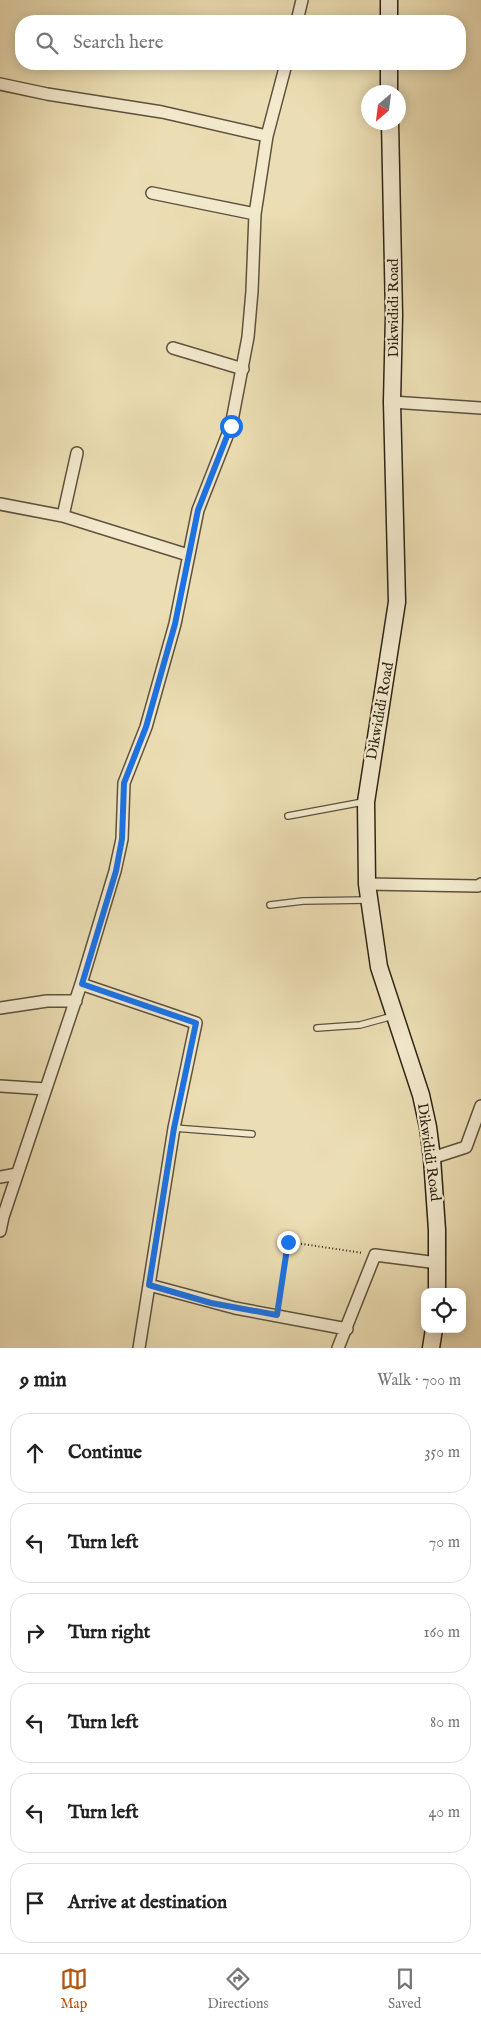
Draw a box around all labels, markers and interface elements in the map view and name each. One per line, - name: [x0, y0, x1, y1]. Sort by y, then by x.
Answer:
- search box: [15, 15, 466, 70]
- icon: search: [33, 29, 61, 57]
- text: Search here: [73, 31, 164, 55]
- north arrow: [361, 85, 406, 130]
- street label: Dikwididi Road: [384, 258, 403, 357]
- route start: [220, 415, 243, 438]
- street label: Dikwididi Road: [362, 660, 398, 761]
- street label: Dikwididi Road: [413, 1102, 445, 1203]
- route end: [277, 1231, 300, 1254]
- map controls: [421, 1288, 466, 1333]
- button: locate: [421, 1288, 466, 1333]
- text: 9 min: [20, 1367, 67, 1394]
- text: Walk · 700 m: [377, 1371, 461, 1391]
- icon: ahead: [21, 1439, 49, 1467]
- text: Continue: [68, 1441, 142, 1465]
- text: 350 m: [425, 1443, 460, 1463]
- icon: left: [21, 1529, 49, 1557]
- text: Turn left: [68, 1531, 139, 1555]
- text: 70 m: [429, 1533, 460, 1553]
- icon: right: [21, 1619, 49, 1647]
- text: Turn right: [68, 1621, 150, 1645]
- text: 160 m: [424, 1623, 460, 1643]
- icon: left: [21, 1709, 49, 1737]
- text: Turn left: [68, 1711, 139, 1735]
- text: 80 m: [430, 1713, 460, 1733]
- icon: left: [21, 1799, 49, 1827]
- text: Turn left: [68, 1801, 139, 1825]
- text: 40 m: [428, 1803, 460, 1823]
- icon: arrive: [21, 1889, 49, 1917]
- text: Arrive at destination: [68, 1891, 227, 1915]
- tab: Map: [60, 1965, 88, 2013]
- tab: Directions: [207, 1965, 268, 2013]
- tab: Saved: [388, 1965, 421, 2013]

